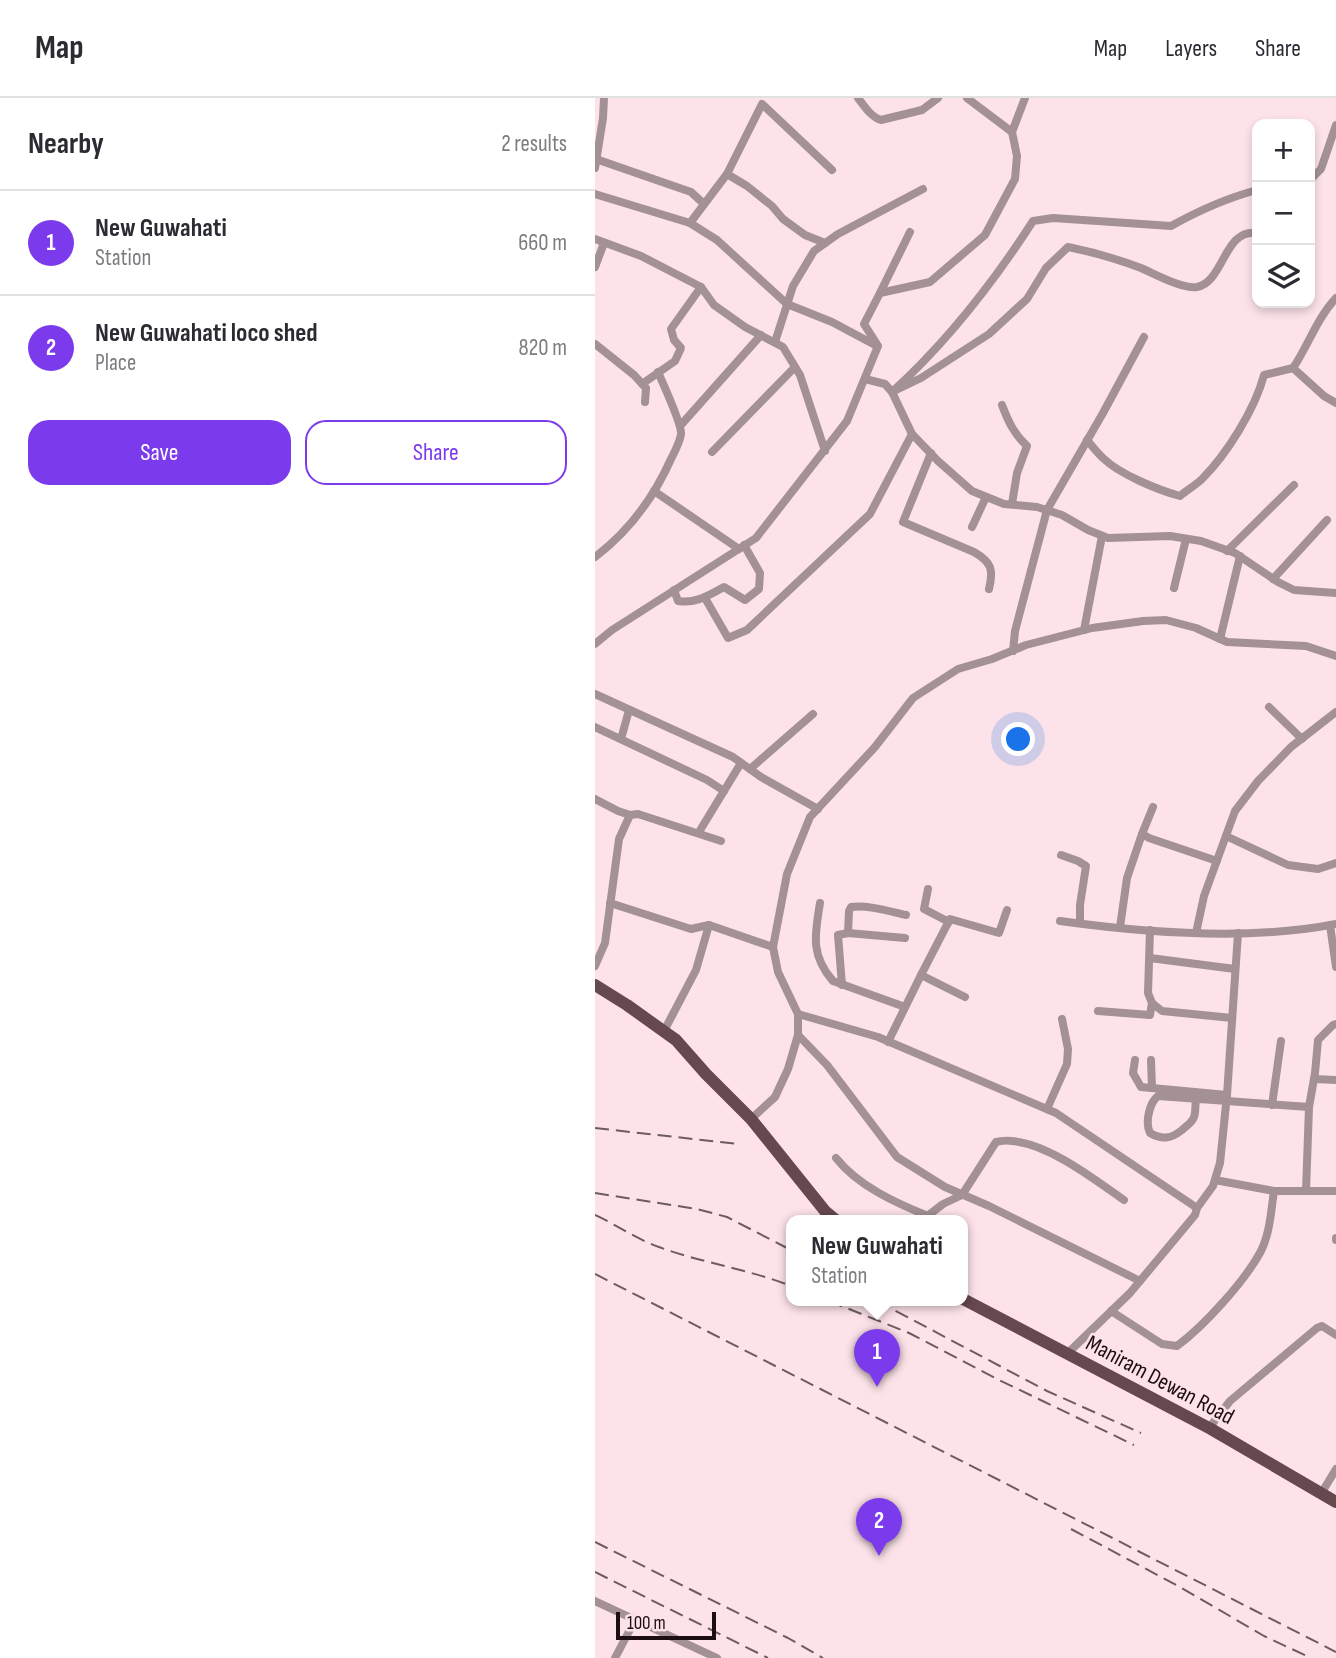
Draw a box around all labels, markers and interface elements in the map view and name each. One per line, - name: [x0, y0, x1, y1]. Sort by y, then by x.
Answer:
- text: Map: [35, 28, 84, 68]
- text: Map: [1094, 34, 1127, 63]
- text: Layers: [1165, 34, 1217, 63]
- text: Share: [1255, 34, 1301, 63]
- map controls: [1252, 119, 1315, 308]
- button: +: [1252, 119, 1315, 182]
- text: Nearby: [28, 126, 104, 162]
- text: 2 results: [501, 130, 567, 158]
- button: −: [1252, 182, 1315, 245]
- text: New Guwahati: [95, 213, 227, 244]
- text: 1: [46, 229, 56, 257]
- text: 660 m: [518, 229, 567, 257]
- text: Station: [95, 244, 151, 272]
- button: layers: [1252, 245, 1315, 308]
- text: New Guwahati loco shed: [95, 318, 318, 349]
- text: 2: [46, 334, 56, 362]
- text: 820 m: [518, 334, 567, 362]
- text: Place: [95, 349, 136, 377]
- button: Save: [28, 420, 291, 485]
- button: Share: [305, 420, 567, 485]
- your location: [1001, 722, 1035, 756]
- popup: [786, 1215, 968, 1306]
- text: New Guwahati: [811, 1231, 943, 1262]
- text: Station: [811, 1262, 867, 1290]
- pin: 1: [854, 1329, 900, 1387]
- street label: Maniram Dewan Road: [1081, 1329, 1239, 1431]
- pin: 2: [856, 1498, 902, 1556]
- scale bar: [616, 1609, 716, 1641]
- text: 100 m: [627, 1612, 666, 1635]

